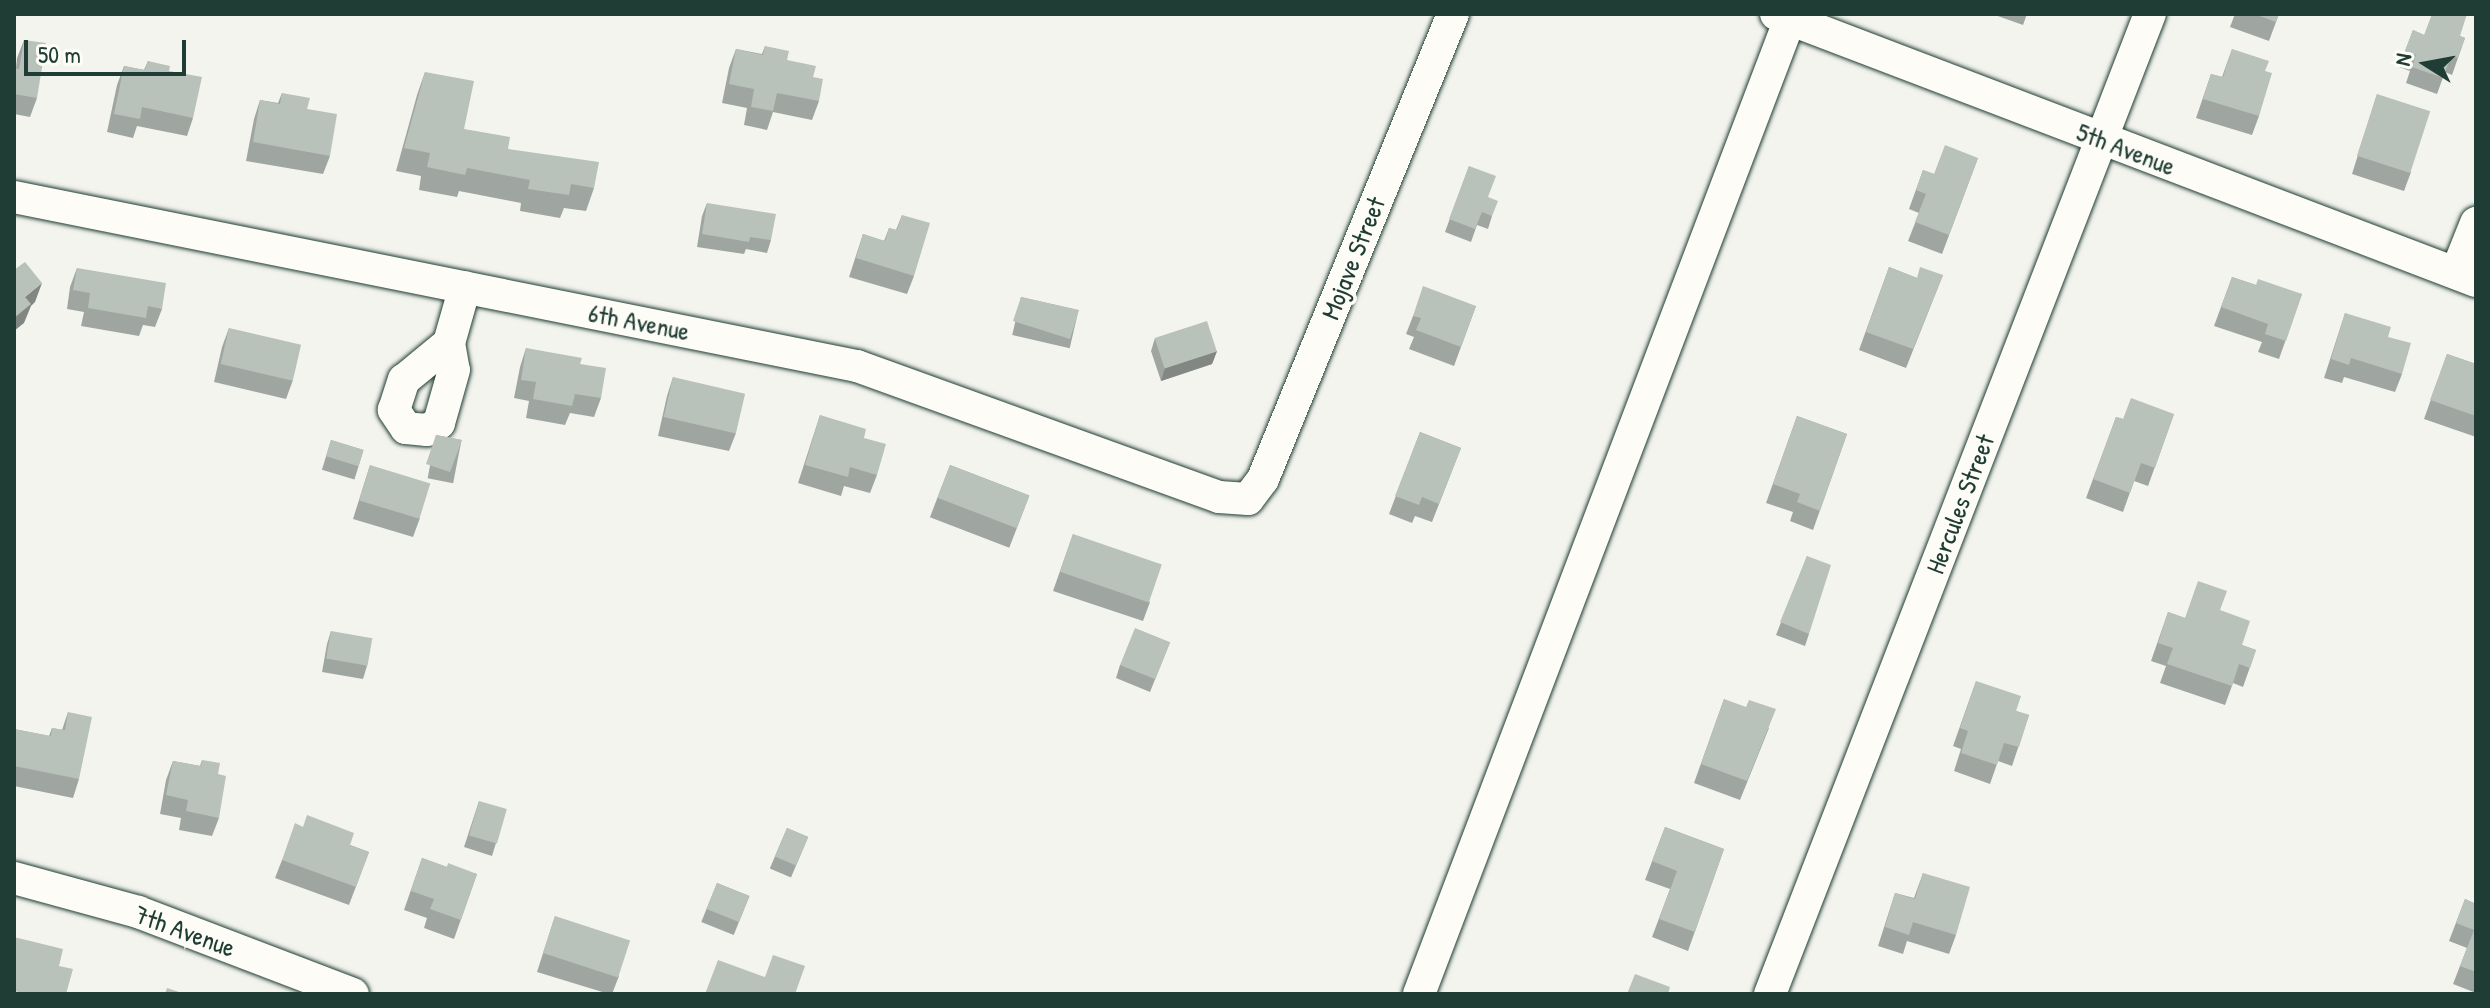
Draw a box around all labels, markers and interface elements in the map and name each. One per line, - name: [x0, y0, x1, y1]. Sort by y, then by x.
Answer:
- scale bar: [28, 24, 190, 74]
- north arrow: [2386, 24, 2466, 104]
- text: 50 m: [38, 38, 81, 70]
- text: N: [2387, 51, 2418, 68]
- street label: 5th Avenue: [2072, 116, 2180, 182]
- street label: Mojave Street: [1314, 192, 1392, 324]
- street label: 6th Avenue: [586, 297, 692, 347]
- street label: Hercules Street: [1919, 430, 2001, 578]
- street label: 7th Avenue: [130, 898, 240, 964]

